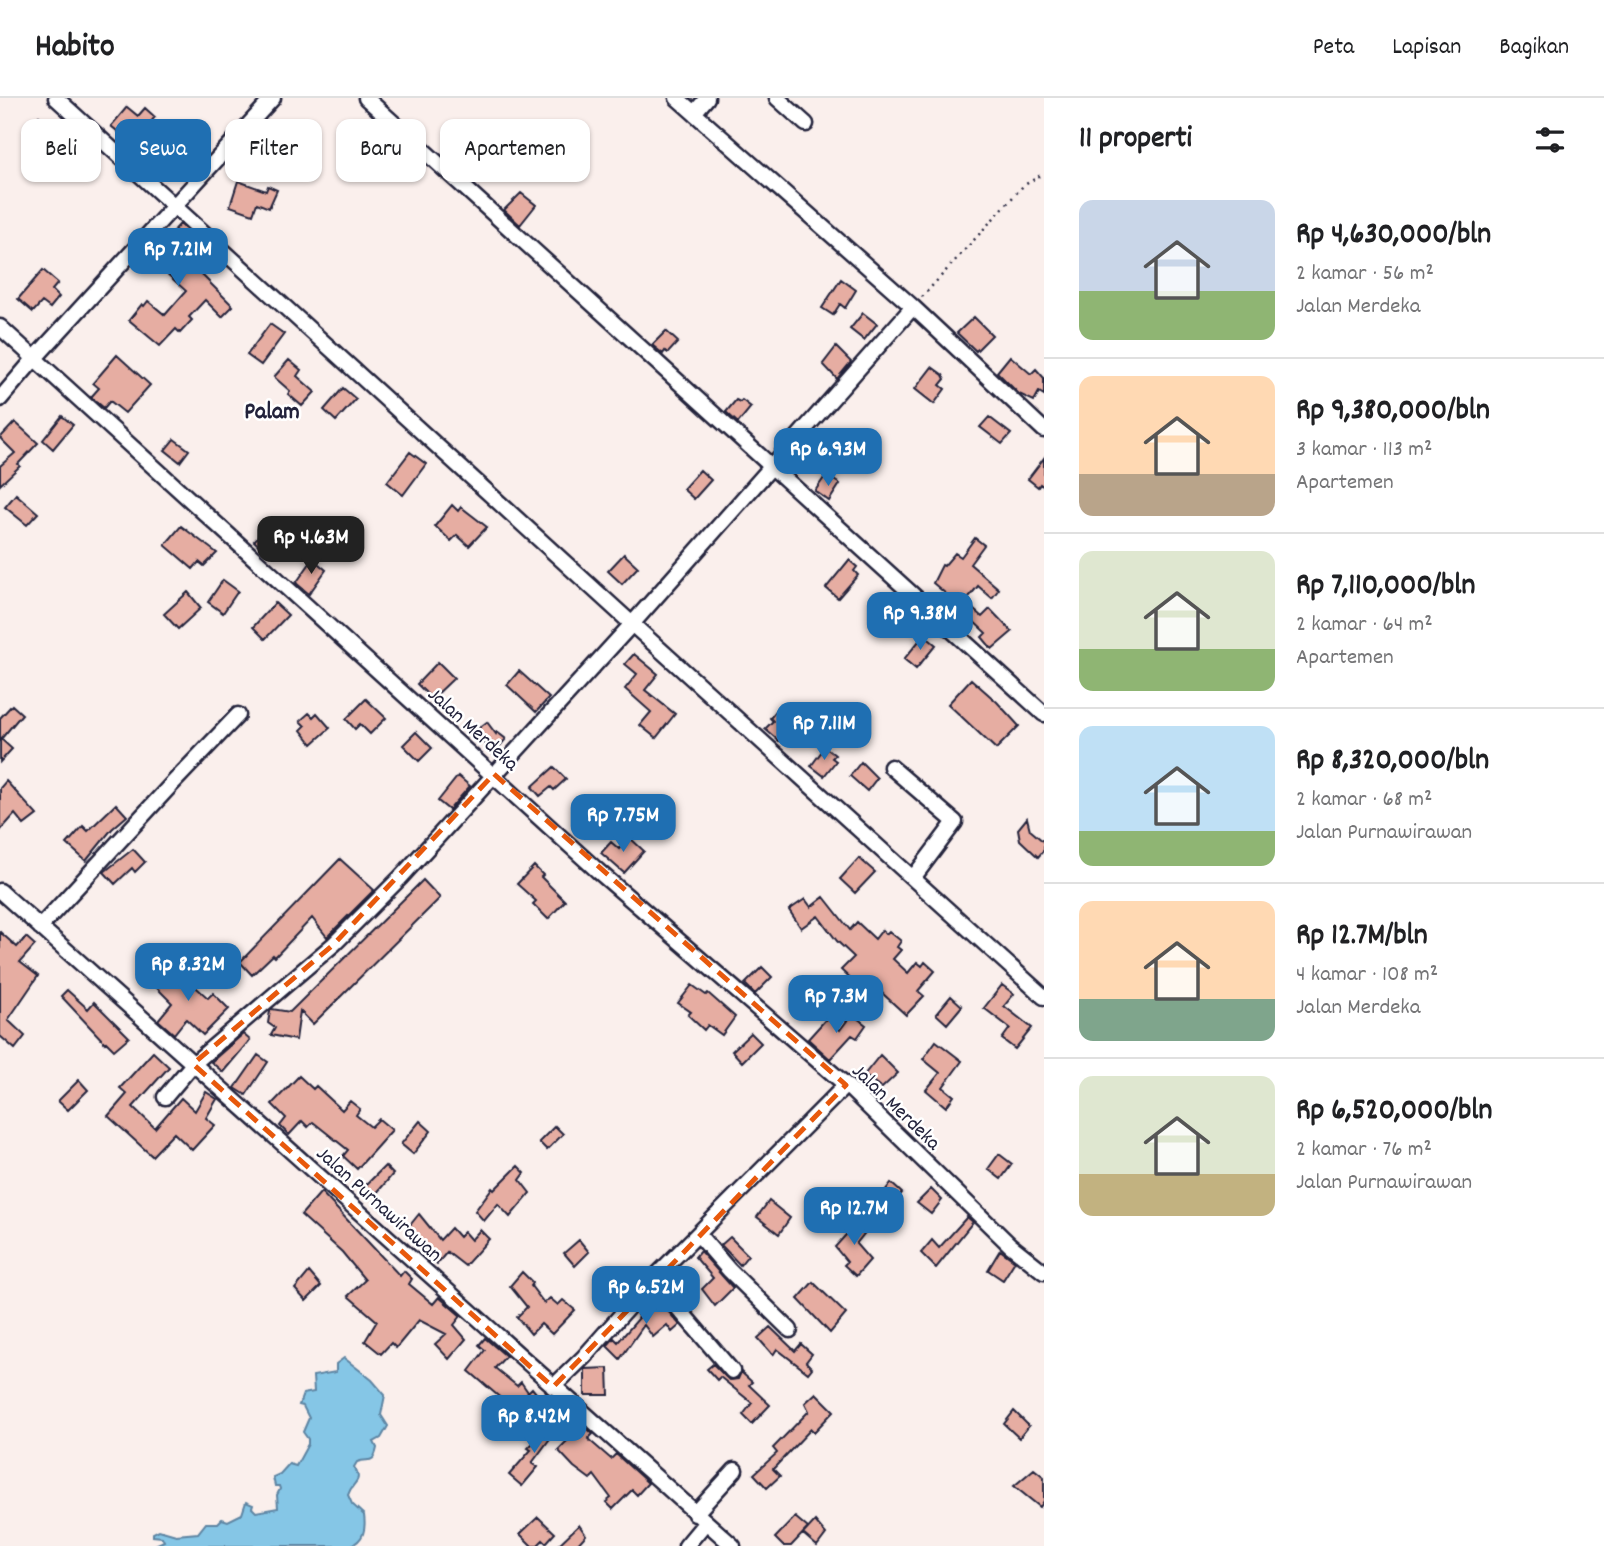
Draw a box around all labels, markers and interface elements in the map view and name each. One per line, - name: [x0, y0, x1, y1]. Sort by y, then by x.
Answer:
- text: Habito: [35, 25, 115, 72]
- text: Peta: [1313, 31, 1354, 65]
- text: Lapisan: [1392, 31, 1461, 65]
- text: Bagikan: [1499, 31, 1569, 65]
- chip: Beli: [21, 119, 101, 182]
- chip: Sewa: [115, 119, 211, 182]
- chip: Filter: [225, 119, 322, 182]
- chip: Baru: [336, 119, 426, 182]
- chip: Apartemen: [440, 119, 590, 182]
- text: 11 properti: [1079, 119, 1192, 162]
- icon: filters: [1531, 121, 1569, 159]
- text: Rp 4,630,000/bln: [1296, 215, 1491, 258]
- pin: Rp 7.21M: [106, 228, 250, 288]
- icon: home: [1135, 228, 1219, 312]
- text: Rp 7.21M: [144, 234, 212, 267]
- text: 2 kamar · 56 m²: [1296, 258, 1434, 291]
- text: Jalan Merdeka: [1296, 291, 1421, 324]
- text: Rp 9,380,000/bln: [1296, 391, 1490, 434]
- district label: Palam: [244, 396, 300, 430]
- icon: home: [1135, 404, 1219, 488]
- pin: Rp 6.93M: [756, 428, 900, 488]
- text: Rp 6.93M: [790, 434, 866, 467]
- text: 3 kamar · 113 m²: [1296, 434, 1432, 467]
- text: Apartemen: [1296, 467, 1394, 500]
- pin: Rp 4.63M: [239, 517, 383, 576]
- text: Rp 4.63M: [273, 522, 349, 555]
- text: Rp 7,110,000/bln: [1296, 566, 1475, 609]
- icon: home: [1135, 579, 1219, 663]
- pin: Rp 9.38M: [848, 592, 992, 652]
- text: Rp 9.38M: [883, 598, 957, 631]
- text: 2 kamar · 64 m²: [1296, 609, 1433, 642]
- text: Apartemen: [1296, 642, 1394, 675]
- street label: Jalan Merdeka: [420, 681, 525, 780]
- pin: Rp 7.11M: [752, 702, 896, 762]
- text: Rp 7.11M: [792, 708, 856, 741]
- text: Rp 8,320,000/bln: [1296, 741, 1489, 784]
- icon: home: [1135, 754, 1219, 838]
- text: 2 kamar · 68 m²: [1296, 784, 1432, 817]
- pin: Rp 7.75M: [551, 794, 695, 854]
- text: Rp 7.75M: [587, 800, 659, 833]
- text: Jalan Purnawirawan: [1296, 817, 1472, 850]
- text: Rp 12.7M/bln: [1296, 916, 1428, 959]
- icon: home: [1135, 929, 1219, 1013]
- pin: Rp 8.32M: [116, 944, 260, 1003]
- text: Rp 8.32M: [151, 949, 225, 982]
- text: 4 kamar · 108 m²: [1296, 959, 1438, 992]
- pin: Rp 7.3M: [771, 976, 901, 1035]
- text: Rp 7.3M: [804, 981, 868, 1014]
- text: Jalan Merdeka: [1296, 992, 1421, 1025]
- street label: Jalan Merdeka: [844, 1058, 947, 1159]
- text: Rp 6,520,000/bln: [1296, 1091, 1492, 1134]
- icon: home: [1135, 1104, 1219, 1188]
- text: 2 kamar · 76 m²: [1296, 1134, 1432, 1167]
- street label: Jalan Purnawirawan: [308, 1140, 448, 1270]
- text: Jalan Purnawirawan: [1296, 1167, 1472, 1200]
- pin: Rp 12.7M: [782, 1188, 926, 1247]
- text: Rp 12.7M: [820, 1193, 888, 1226]
- pin: Rp 6.52M: [574, 1266, 718, 1326]
- text: Rp 6.52M: [608, 1272, 684, 1305]
- pin: Rp 8.42M: [462, 1396, 606, 1455]
- text: Rp 8.42M: [497, 1401, 571, 1434]

